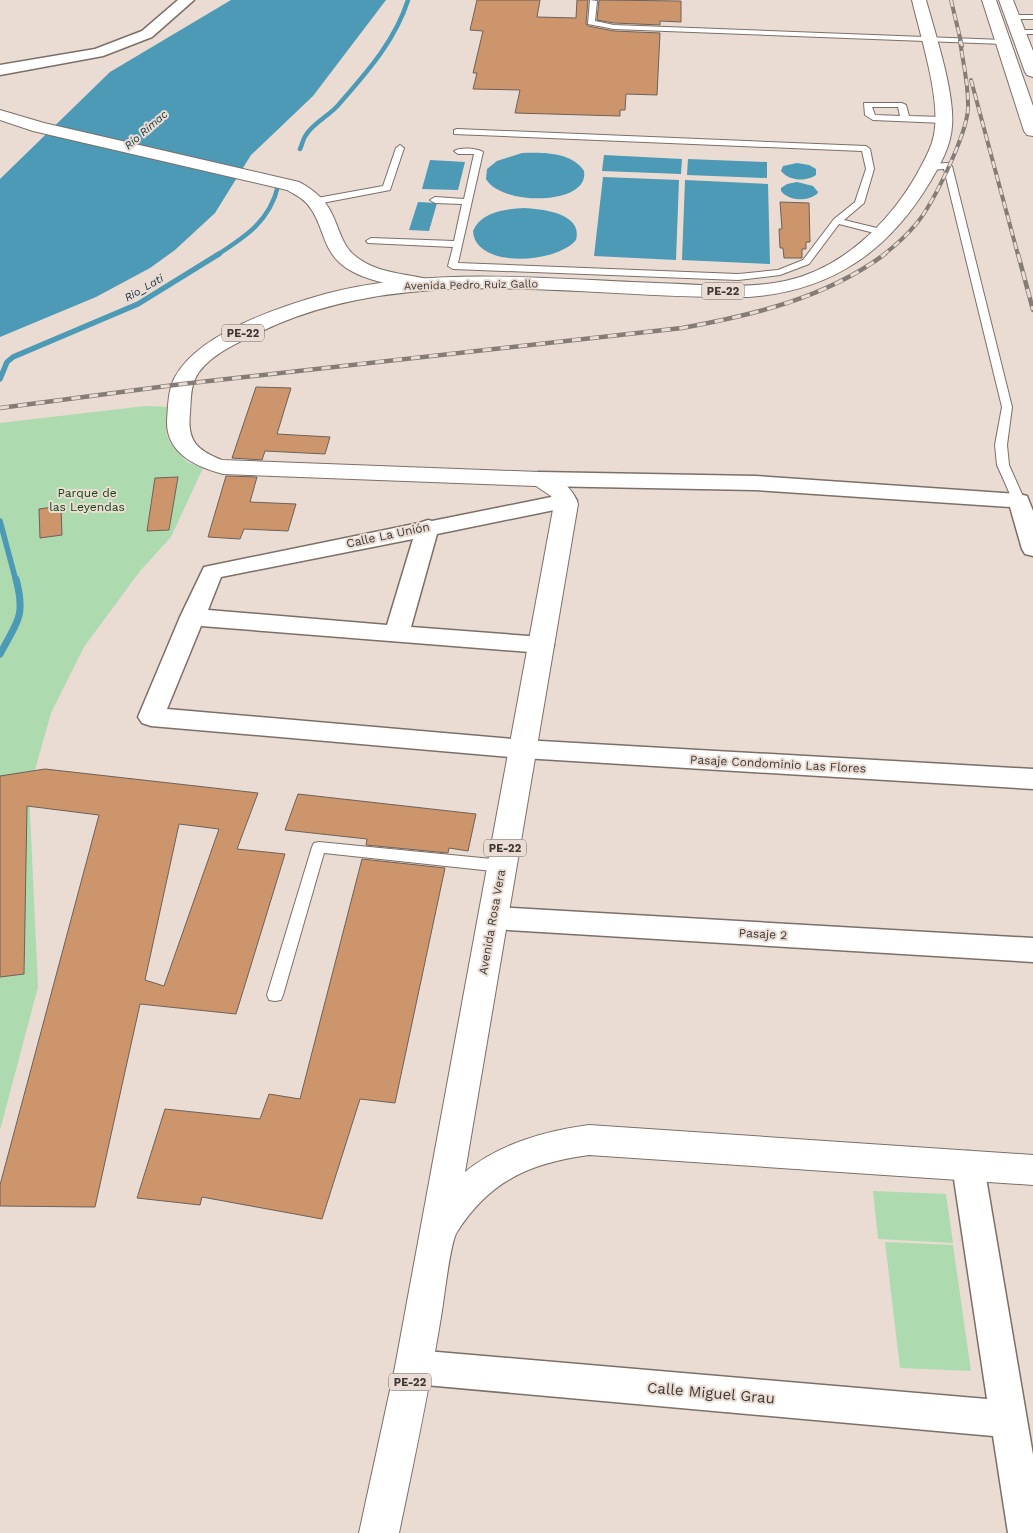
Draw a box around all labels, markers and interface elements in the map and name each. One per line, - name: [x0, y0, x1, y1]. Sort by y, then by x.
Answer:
- water label: Río Rímac: [122, 108, 170, 152]
- water label: Rio_Lati: [122, 271, 167, 304]
- street label: Avenida Pedro Ruiz Gallo: [404, 277, 538, 293]
- road number: PE-22: [702, 282, 744, 300]
- road number: PE-22: [222, 324, 264, 342]
- park label: Parque de las Leyendas: [49, 486, 125, 514]
- street label: Calle La Unión: [345, 519, 431, 551]
- street label: Pasaje Condominio Las Flores: [690, 752, 866, 776]
- road number: PE-22: [484, 840, 526, 856]
- street label: Avenida Rosa Vera: [476, 868, 508, 976]
- street label: Pasaje 2: [738, 926, 788, 942]
- road number: PE-22: [389, 1374, 431, 1390]
- street label: Calle Miguel Grau: [646, 1378, 776, 1408]

